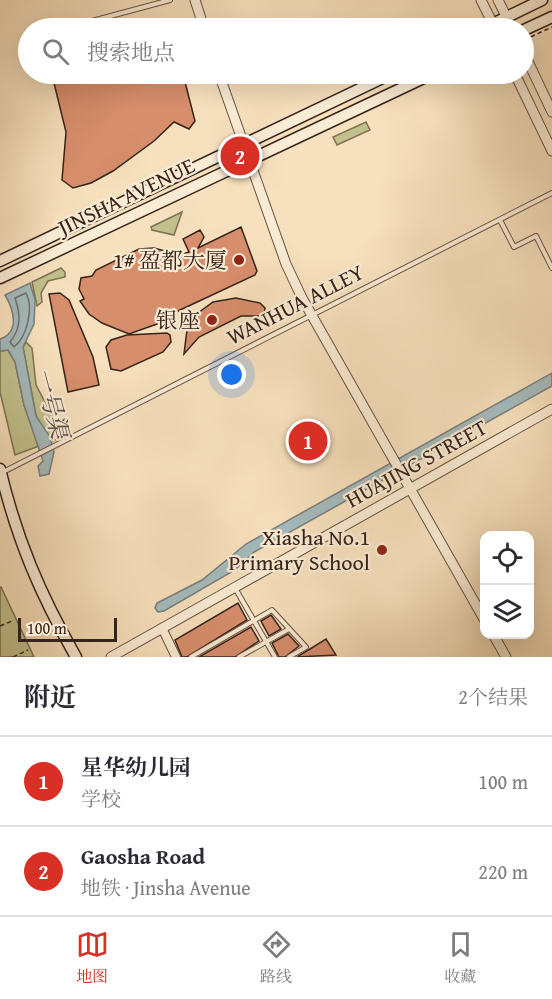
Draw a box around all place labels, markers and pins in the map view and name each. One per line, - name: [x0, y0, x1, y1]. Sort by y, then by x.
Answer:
- pin: 2: [220, 134, 260, 178]
- place label: 1# 盈都大厦: [113, 244, 227, 276]
- marker: 1# 盈都大厦: [232, 253, 246, 267]
- place label: 银座: [156, 304, 200, 336]
- marker: 银座: [205, 313, 219, 327]
- pin: 1: [288, 418, 328, 464]
- place label: Xiasha No.1 Primary School: [229, 521, 370, 578]
- marker: Xiasha No.1 Primary School: [375, 543, 389, 557]

